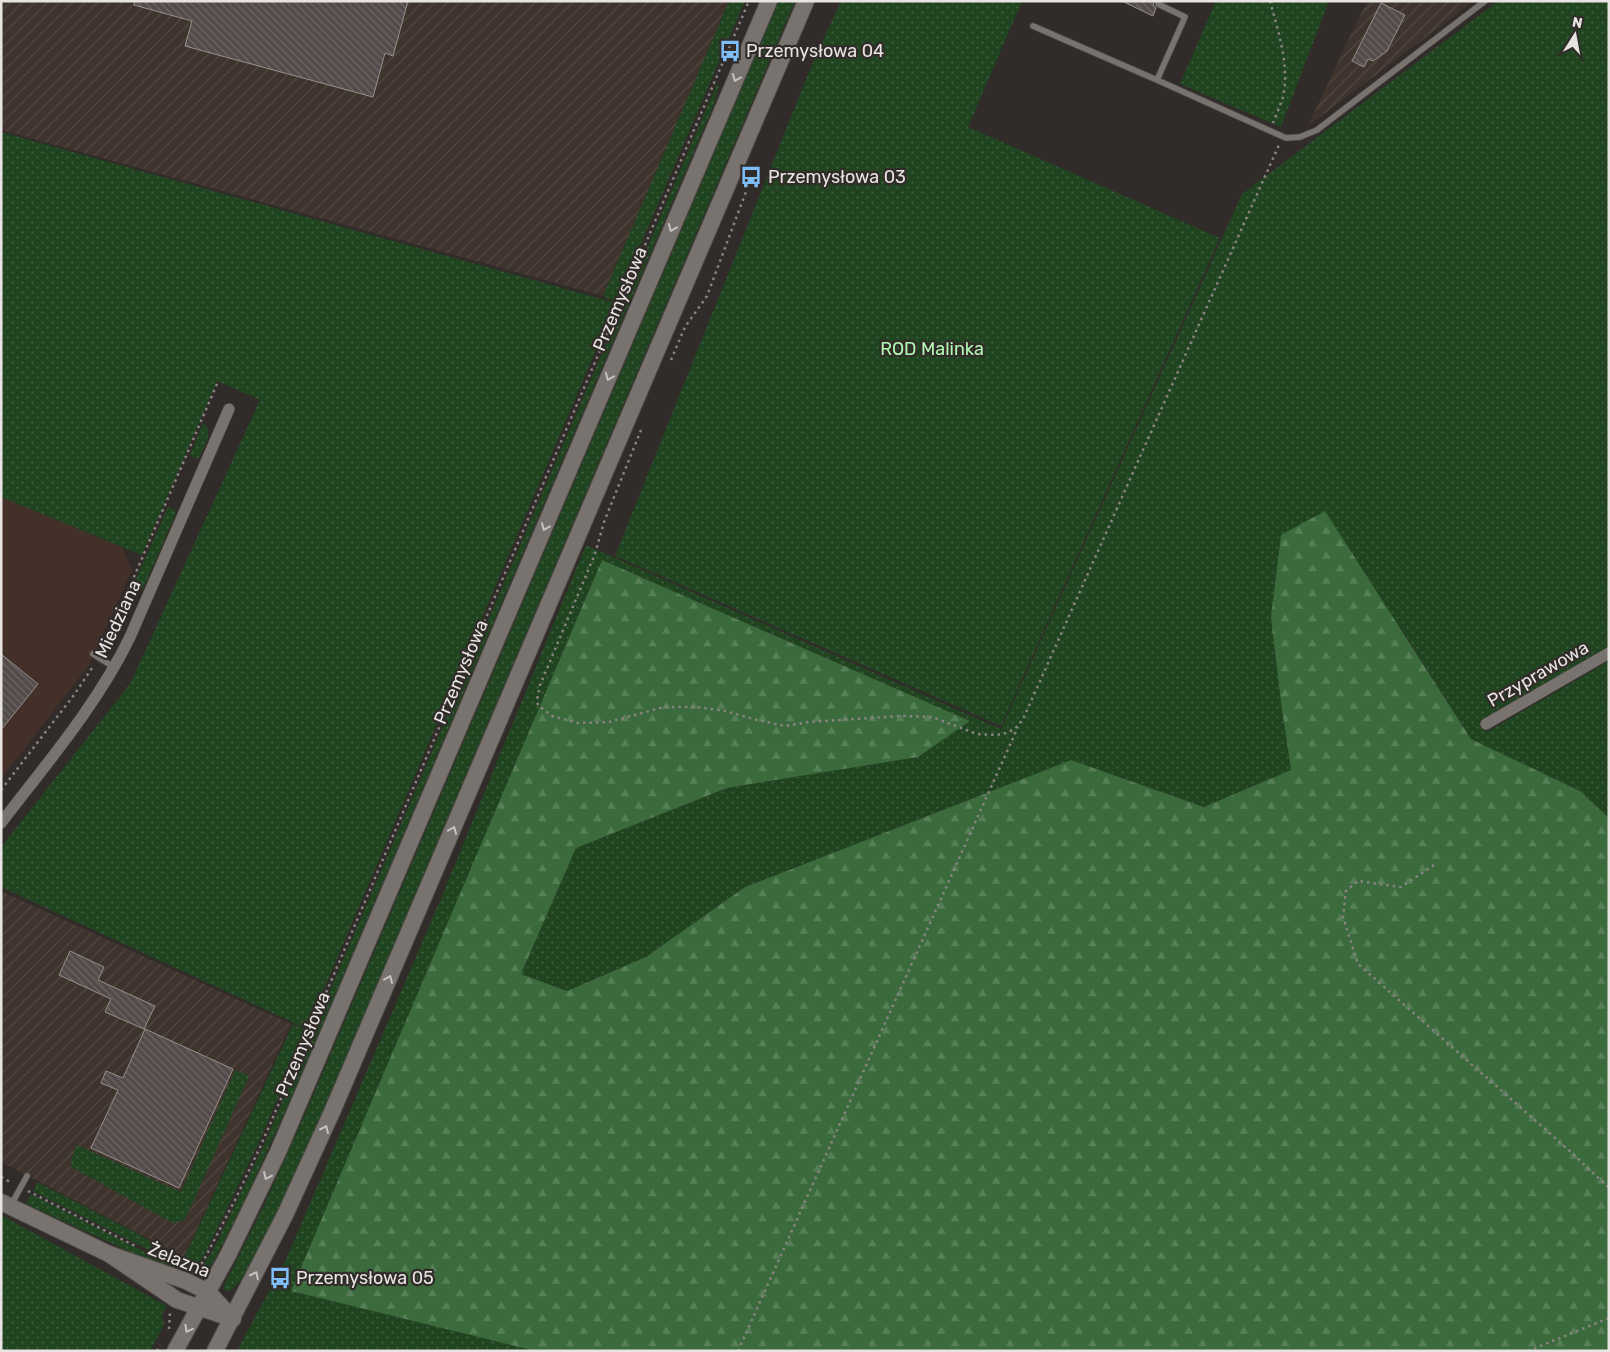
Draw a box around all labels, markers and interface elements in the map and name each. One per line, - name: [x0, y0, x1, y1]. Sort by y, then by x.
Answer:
- north arrow: [1550, 10, 1600, 60]
- text: N: [1571, 13, 1584, 32]
- bus stop icon: Przemysłowa 04: [717, 38, 743, 64]
- place label: Przemysłowa 04: [746, 40, 884, 62]
- one-way arrow: [731, 73, 742, 82]
- bus stop icon: Przemysłowa 03: [738, 164, 764, 190]
- place label: Przemysłowa 03: [768, 166, 906, 188]
- one-way arrow: [668, 223, 679, 232]
- street label: Przemysłowa: [588, 244, 652, 354]
- park label: ROD Malinka: [880, 338, 984, 360]
- one-way arrow: [604, 372, 615, 381]
- one-way arrow: [540, 522, 551, 531]
- street label: Miedziana: [90, 576, 146, 662]
- street label: Przemysłowa: [429, 617, 493, 727]
- street label: Przyprawowa: [1484, 636, 1592, 712]
- one-way arrow: [446, 826, 457, 835]
- one-way arrow: [384, 976, 394, 984]
- street label: Przemysłowa: [271, 989, 335, 1099]
- one-way arrow: [319, 1125, 330, 1134]
- one-way arrow: [263, 1170, 273, 1179]
- street label: Żelazna: [145, 1238, 213, 1282]
- bus stop icon: Przemysłowa 05: [267, 1265, 293, 1291]
- place label: Przemysłowa 05: [296, 1267, 434, 1289]
- one-way arrow: [249, 1272, 259, 1281]
- one-way arrow: [184, 1324, 194, 1333]

